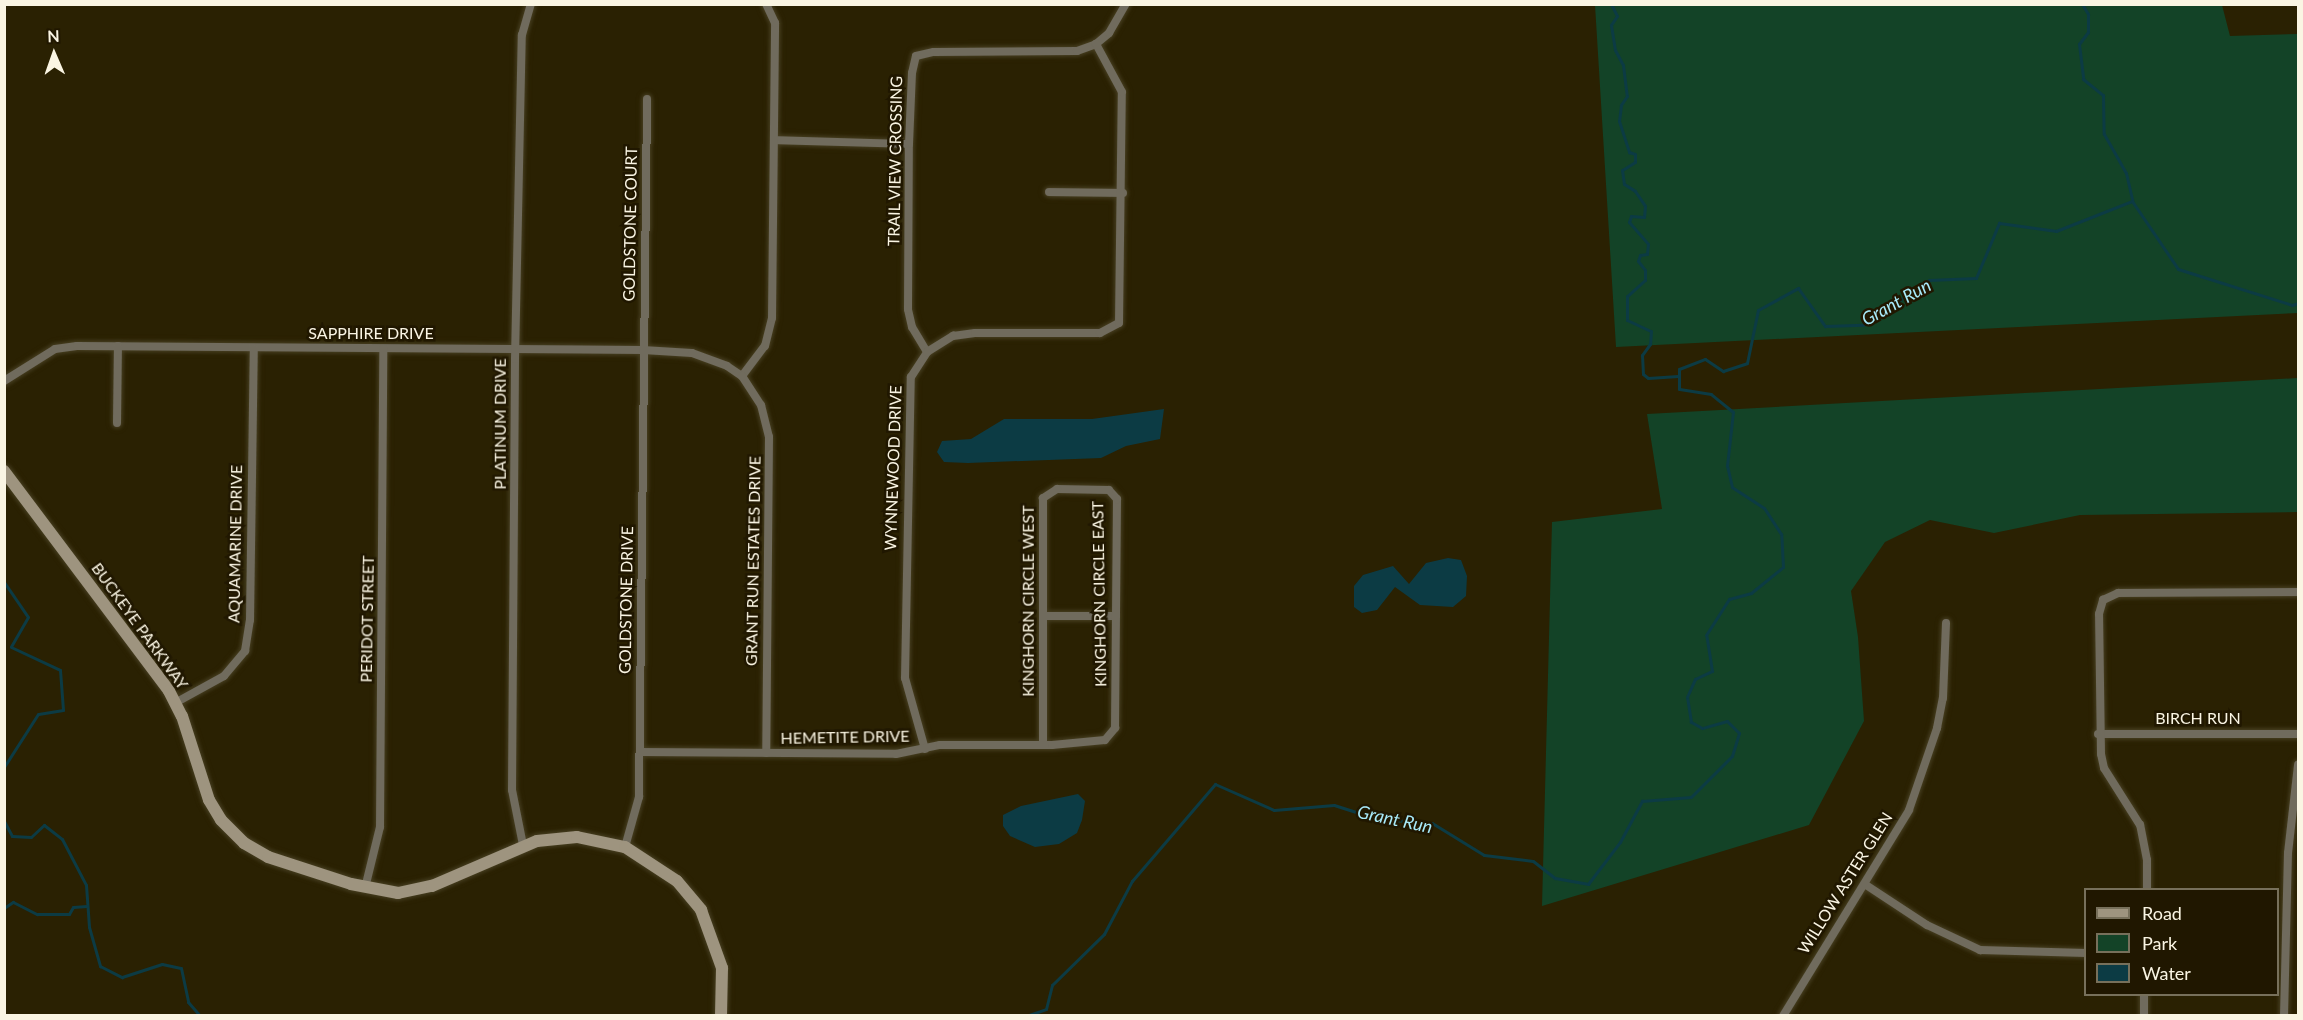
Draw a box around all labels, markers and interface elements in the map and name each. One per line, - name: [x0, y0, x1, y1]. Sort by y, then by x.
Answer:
- north arrow: [24, 24, 84, 84]
- text: N: [47, 26, 60, 45]
- street label: TRAIL VIEW CROSSING: [884, 75, 906, 247]
- street label: GOLDSTONE COURT: [619, 146, 641, 302]
- water label: Grant Run: [1857, 274, 1935, 330]
- street label: SAPPHIRE DRIVE: [308, 323, 434, 343]
- street label: PLATINUM DRIVE: [490, 358, 510, 490]
- street label: WYNNEWOOD DRIVE: [881, 385, 905, 551]
- street label: GRANT RUN ESTATES DRIVE: [742, 456, 764, 666]
- street label: AQUAMARINE DRIVE: [224, 465, 246, 623]
- street label: KINGHORN CIRCLE EAST: [1088, 501, 1110, 687]
- street label: KINGHORN CIRCLE WEST: [1018, 505, 1038, 697]
- street label: GOLDSTONE DRIVE: [615, 526, 637, 674]
- street label: PERIDOT STREET: [356, 555, 378, 683]
- street label: BUCKEYE PARKWAY: [88, 559, 192, 693]
- street label: BIRCH RUN: [2155, 708, 2241, 728]
- street label: HEMETITE DRIVE: [780, 726, 910, 748]
- water label: Grant Run: [1355, 801, 1435, 837]
- street label: WILLOW ASTER GLEN: [1793, 808, 1897, 958]
- legend: [2084, 888, 2279, 996]
- text: Road: [2142, 902, 2182, 924]
- text: Park: [2142, 932, 2177, 954]
- text: Water: [2142, 962, 2191, 984]

